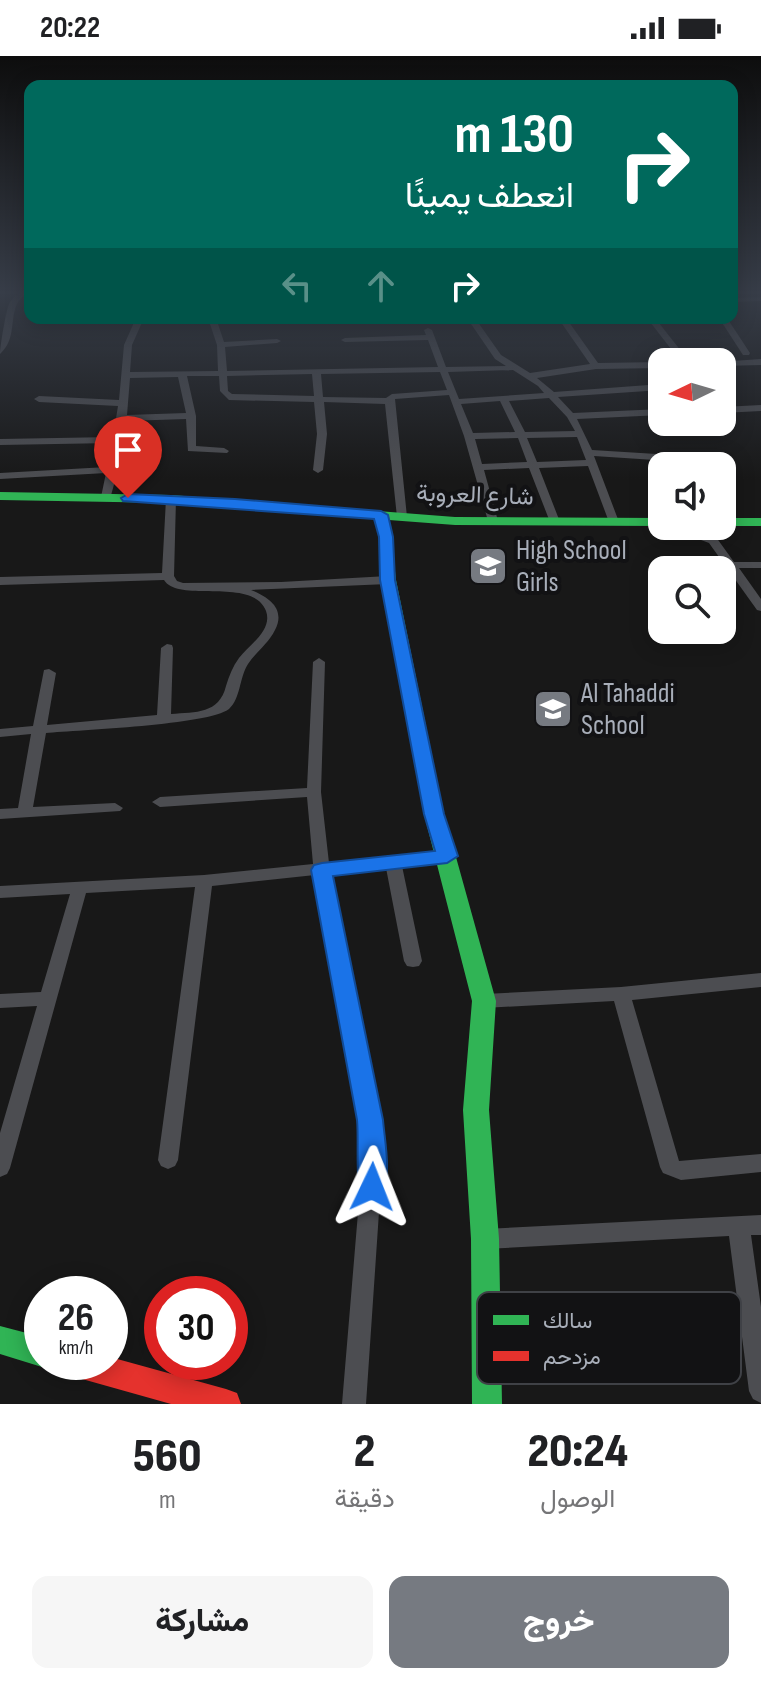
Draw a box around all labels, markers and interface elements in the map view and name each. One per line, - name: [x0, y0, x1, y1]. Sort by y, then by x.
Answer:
- text: 20:22: [40, 10, 100, 46]
- text: 130 m: [454, 102, 574, 169]
- icon: right: [602, 112, 706, 216]
- text: انعطف يمينًا: [405, 175, 574, 218]
- icon: left: [275, 264, 319, 308]
- icon: ahead: [359, 264, 403, 308]
- icon: right: [443, 264, 487, 308]
- north arrow: [648, 348, 736, 436]
- map controls: [648, 348, 736, 644]
- pin: [94, 416, 162, 498]
- icon: arrive: [106, 428, 150, 472]
- button: sound: [648, 452, 736, 540]
- street label: شارع العروبة: [416, 478, 534, 513]
- place label: High School Girls: [516, 534, 627, 599]
- school or university icon: High School Girls: [467, 545, 509, 587]
- button: search: [648, 556, 736, 644]
- place label: Al Tahaddi School: [580, 677, 675, 742]
- school or university icon: Al Tahaddi School: [532, 688, 574, 730]
- position arrow: [330, 1145, 414, 1229]
- speed limit sign: 30: [144, 1276, 248, 1380]
- legend: [477, 1292, 741, 1384]
- text: 26: [58, 1294, 94, 1342]
- text: سالك: [543, 1308, 592, 1335]
- text: km/h: [59, 1336, 93, 1360]
- text: مزدحم: [543, 1344, 601, 1371]
- text: 2: [354, 1423, 375, 1480]
- text: 20:24: [527, 1423, 628, 1480]
- text: 560: [133, 1428, 202, 1485]
- text: دقيقة: [334, 1484, 395, 1515]
- text: الوصول: [540, 1484, 615, 1515]
- text: m: [159, 1485, 176, 1516]
- button: مشاركة: [32, 1576, 373, 1668]
- button: خروج: [389, 1576, 729, 1668]

